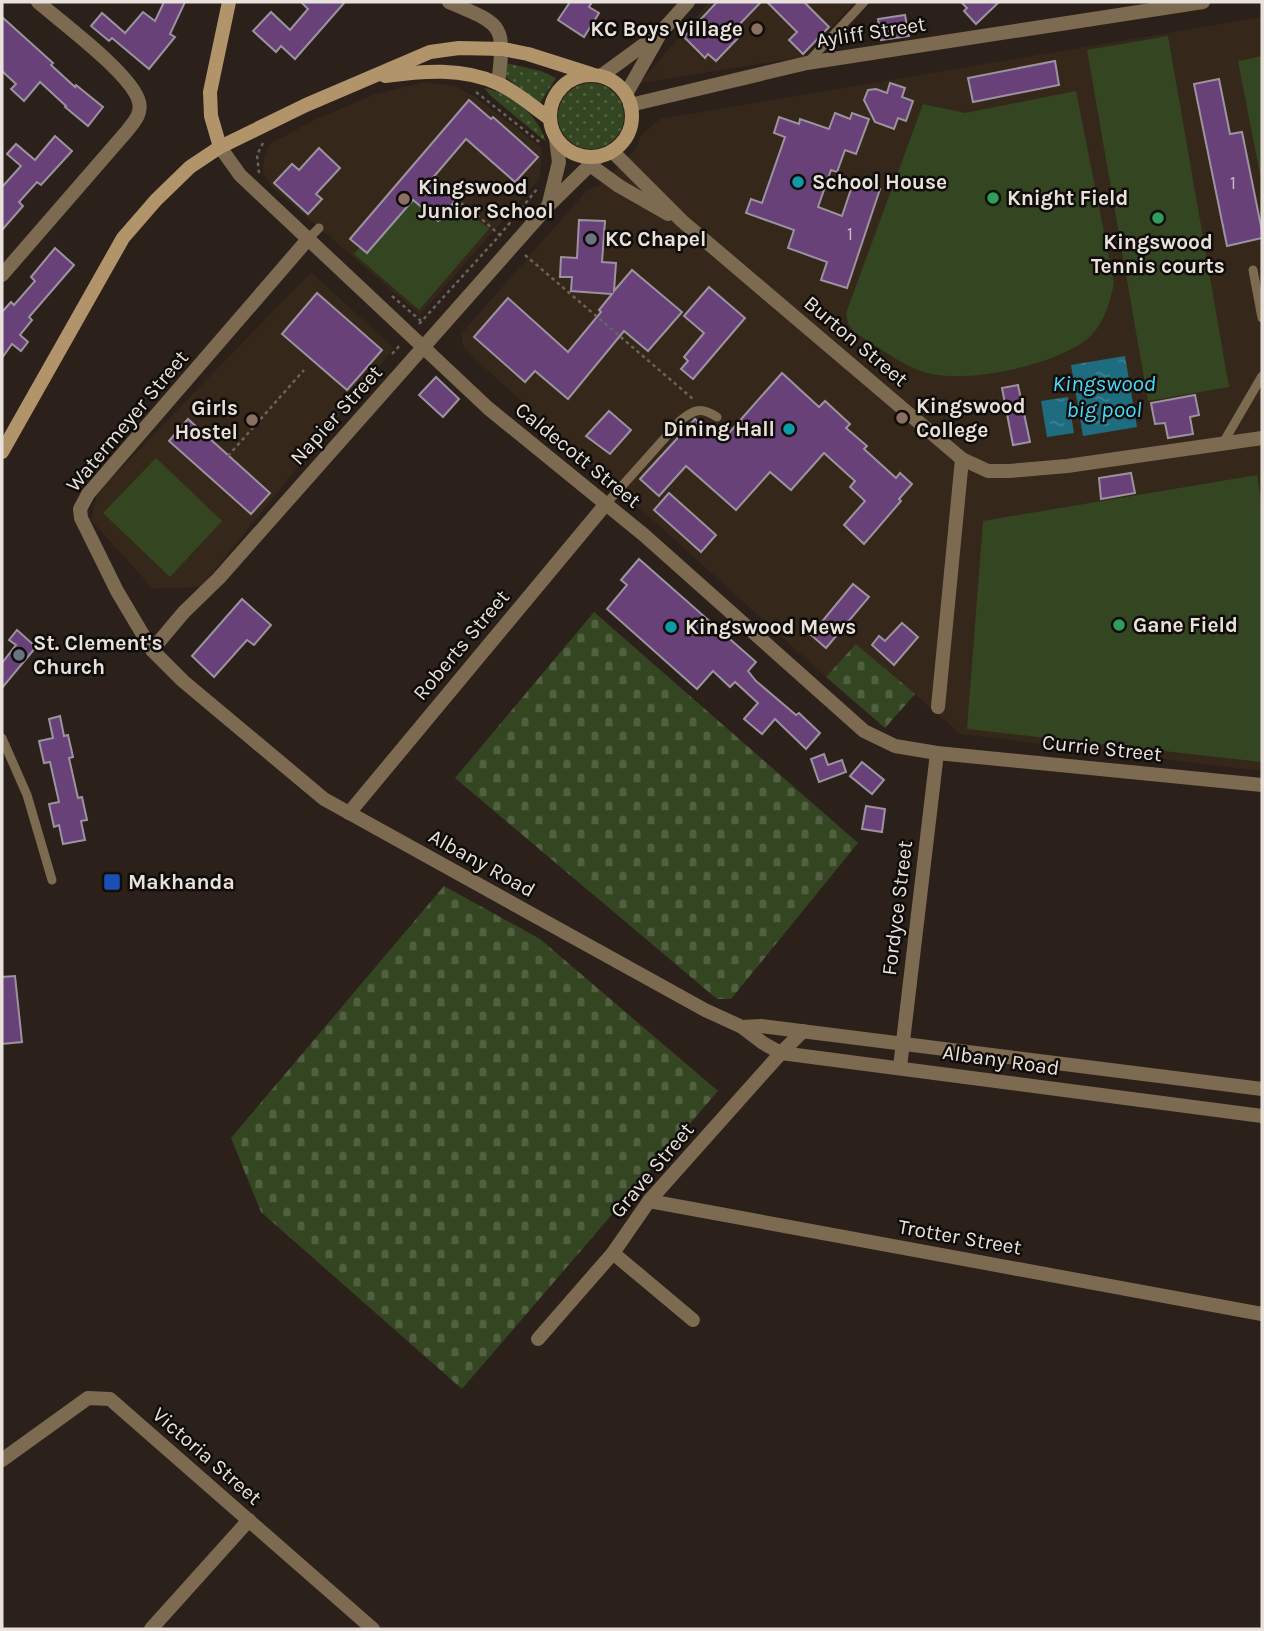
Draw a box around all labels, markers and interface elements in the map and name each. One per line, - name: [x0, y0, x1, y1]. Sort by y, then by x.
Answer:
- street label: Ayliff Street: [815, 11, 927, 52]
- place label: KC Boys Village: [590, 17, 743, 41]
- marker: KC Boys Village: [749, 21, 765, 37]
- place label: School House: [812, 170, 947, 194]
- house number: 1: [1230, 172, 1236, 194]
- marker: School House: [790, 174, 806, 190]
- place label: Kingswood Junior School: [418, 175, 554, 223]
- place label: Knight Field: [1007, 186, 1128, 210]
- marker: Knight Field: [985, 190, 1001, 206]
- marker: Kingswood Junior School: [396, 191, 412, 207]
- marker: Kingswood Tennis courts: [1150, 210, 1166, 226]
- house number: 1: [847, 223, 853, 245]
- place label: KC Chapel: [605, 227, 706, 251]
- place label: Kingswood Tennis courts: [1091, 230, 1225, 278]
- marker: KC Chapel: [583, 231, 599, 247]
- street label: Burton Street: [799, 291, 913, 391]
- street label: Watermeyer Street: [61, 345, 193, 497]
- street label: Napier Street: [285, 360, 387, 470]
- water label: Kingswood big pool: [1052, 370, 1156, 423]
- place label: Kingswood College: [916, 394, 1026, 442]
- place label: Girls Hostel: [174, 396, 238, 444]
- street label: Caldecott Street: [510, 397, 646, 513]
- marker: Kingswood College: [894, 410, 910, 426]
- marker: Girls Hostel: [244, 412, 260, 428]
- place label: Dining Hall: [663, 417, 775, 441]
- marker: Dining Hall: [781, 421, 797, 437]
- street label: Roberts Street: [408, 585, 514, 705]
- place label: Gane Field: [1133, 613, 1238, 637]
- place label: Kingswood Mews: [685, 615, 856, 639]
- marker: Gane Field: [1111, 617, 1127, 633]
- marker: Kingswood Mews: [663, 619, 679, 635]
- place label: St. Clement's Church: [33, 631, 163, 679]
- marker: St. Clement's Church: [11, 647, 27, 663]
- street label: Currie Street: [1041, 730, 1163, 766]
- street label: Albany Road: [425, 824, 539, 902]
- street label: Fordyce Street: [877, 839, 917, 977]
- place label: Makhanda: [128, 870, 235, 894]
- marker: Makhanda: [102, 872, 122, 892]
- street label: Albany Road: [941, 1040, 1061, 1080]
- street label: Grave Street: [605, 1118, 699, 1222]
- street label: Trotter Street: [896, 1214, 1024, 1260]
- street label: Victoria Street: [148, 1402, 266, 1510]

